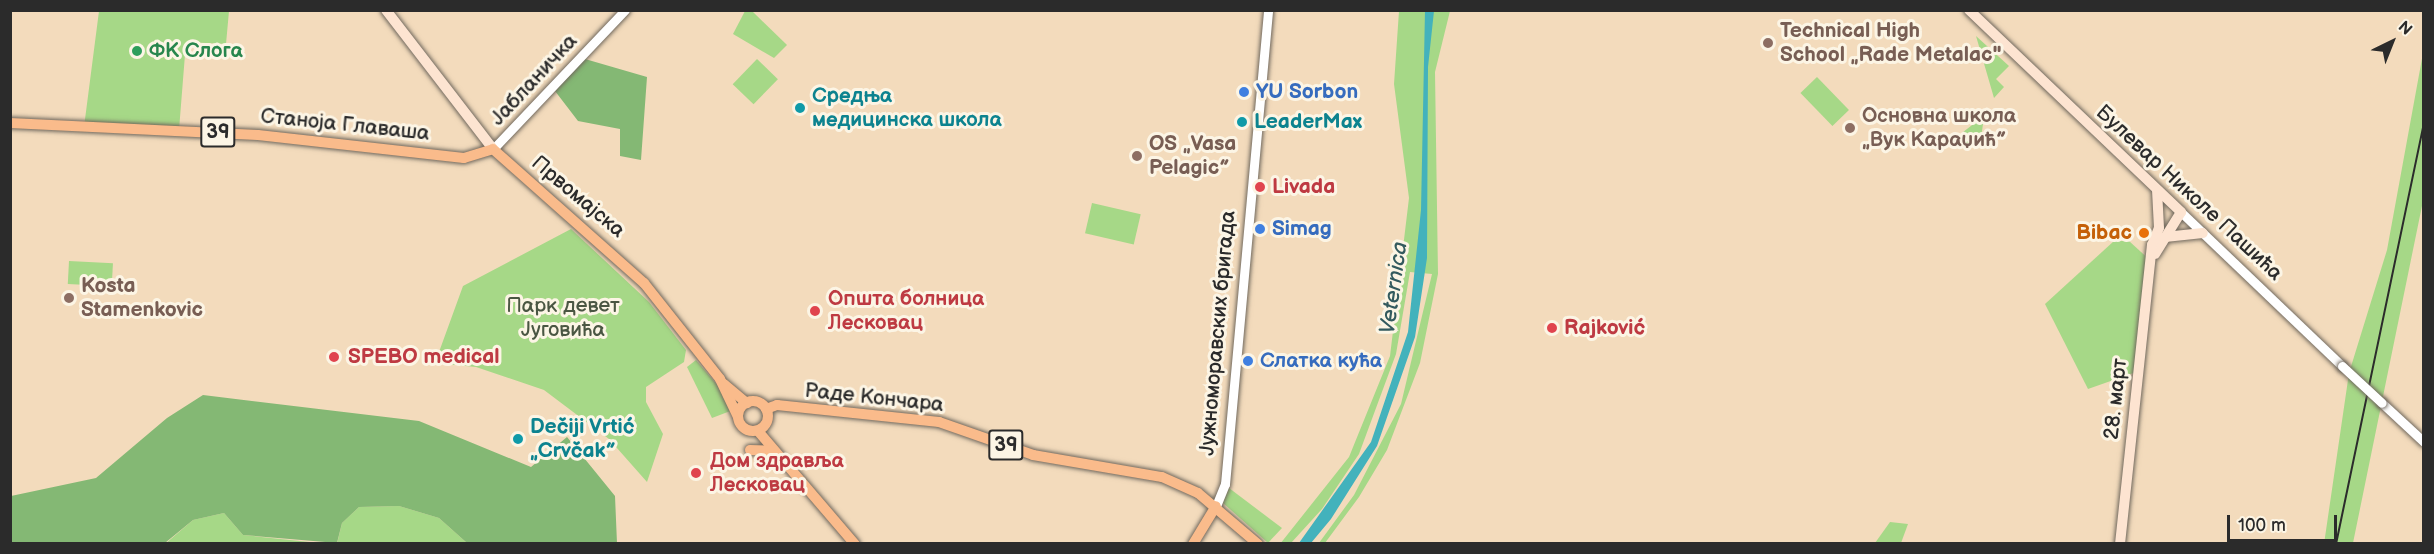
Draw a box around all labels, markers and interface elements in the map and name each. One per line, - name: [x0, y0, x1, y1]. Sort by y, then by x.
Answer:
- north arrow: [2362, 12, 2422, 72]
- text: N: [2394, 17, 2415, 40]
- place label: Technical High School „Rade Metalac": [1780, 18, 2002, 68]
- street label: Јабланичка: [485, 29, 583, 131]
- marker: Technical High School „Rade Metalac": [1761, 36, 1775, 50]
- place label: ФК Слога: [149, 38, 243, 64]
- marker: ФК Слога: [130, 44, 144, 58]
- place label: YU Sorbon: [1256, 79, 1358, 105]
- place label: Средња медицинска школа: [812, 83, 1002, 133]
- marker: YU Sorbon: [1237, 85, 1251, 99]
- street label: Булевар Николе Пашића: [2091, 100, 2287, 286]
- marker: Средња медицинска школа: [793, 101, 807, 115]
- place label: Основна школа „Вук Караџић”: [1862, 103, 2016, 153]
- street label: Станоја Главаша: [259, 104, 431, 146]
- place label: LeaderMax: [1254, 109, 1362, 135]
- road number: 39: [200, 115, 236, 149]
- marker: LeaderMax: [1235, 115, 1249, 129]
- marker: Основна школа „Вук Караџић”: [1843, 121, 1857, 135]
- place label: OS „Vasa Pelagic”: [1149, 131, 1236, 181]
- marker: OS „Vasa Pelagic”: [1130, 149, 1144, 163]
- street label: Првомајска: [526, 151, 630, 243]
- place label: Livada: [1272, 174, 1335, 200]
- marker: Livada: [1253, 180, 1267, 194]
- street label: Јужноморавских бригада: [1195, 209, 1241, 457]
- place label: Simag: [1272, 216, 1332, 242]
- place label: Bibac: [2076, 220, 2132, 246]
- marker: Simag: [1253, 222, 1267, 236]
- marker: Bibac: [2137, 226, 2151, 240]
- water label: Veternica: [1374, 240, 1414, 336]
- place label: Kosta Stamenkovic: [81, 273, 203, 323]
- place label: Општа болница Лесковац: [828, 286, 984, 336]
- marker: Kosta Stamenkovic: [62, 291, 76, 305]
- park label: Парк девет Југовића: [506, 293, 620, 343]
- marker: Општа болница Лесковац: [806, 302, 824, 320]
- place label: Rajković: [1564, 315, 1645, 341]
- marker: Rajković: [1545, 321, 1559, 335]
- place label: SPEBO medical: [348, 344, 500, 370]
- marker: SPEBO medical: [325, 348, 343, 366]
- place label: Слатка кућа: [1260, 348, 1382, 374]
- marker: Слатка кућа: [1241, 354, 1255, 368]
- street label: 28. март: [2099, 357, 2133, 441]
- street label: Раде Кончара: [803, 378, 945, 418]
- place label: Dečiji Vrtić „Crvčak”: [530, 414, 636, 464]
- road number: 39: [988, 428, 1024, 462]
- marker: Dečiji Vrtić „Crvčak”: [511, 432, 525, 446]
- place label: Дом здравља Лесковац: [710, 448, 844, 498]
- marker: Дом здравља Лесковац: [687, 464, 705, 482]
- scale bar: [2230, 503, 2340, 541]
- text: 100 m: [2238, 515, 2286, 536]

